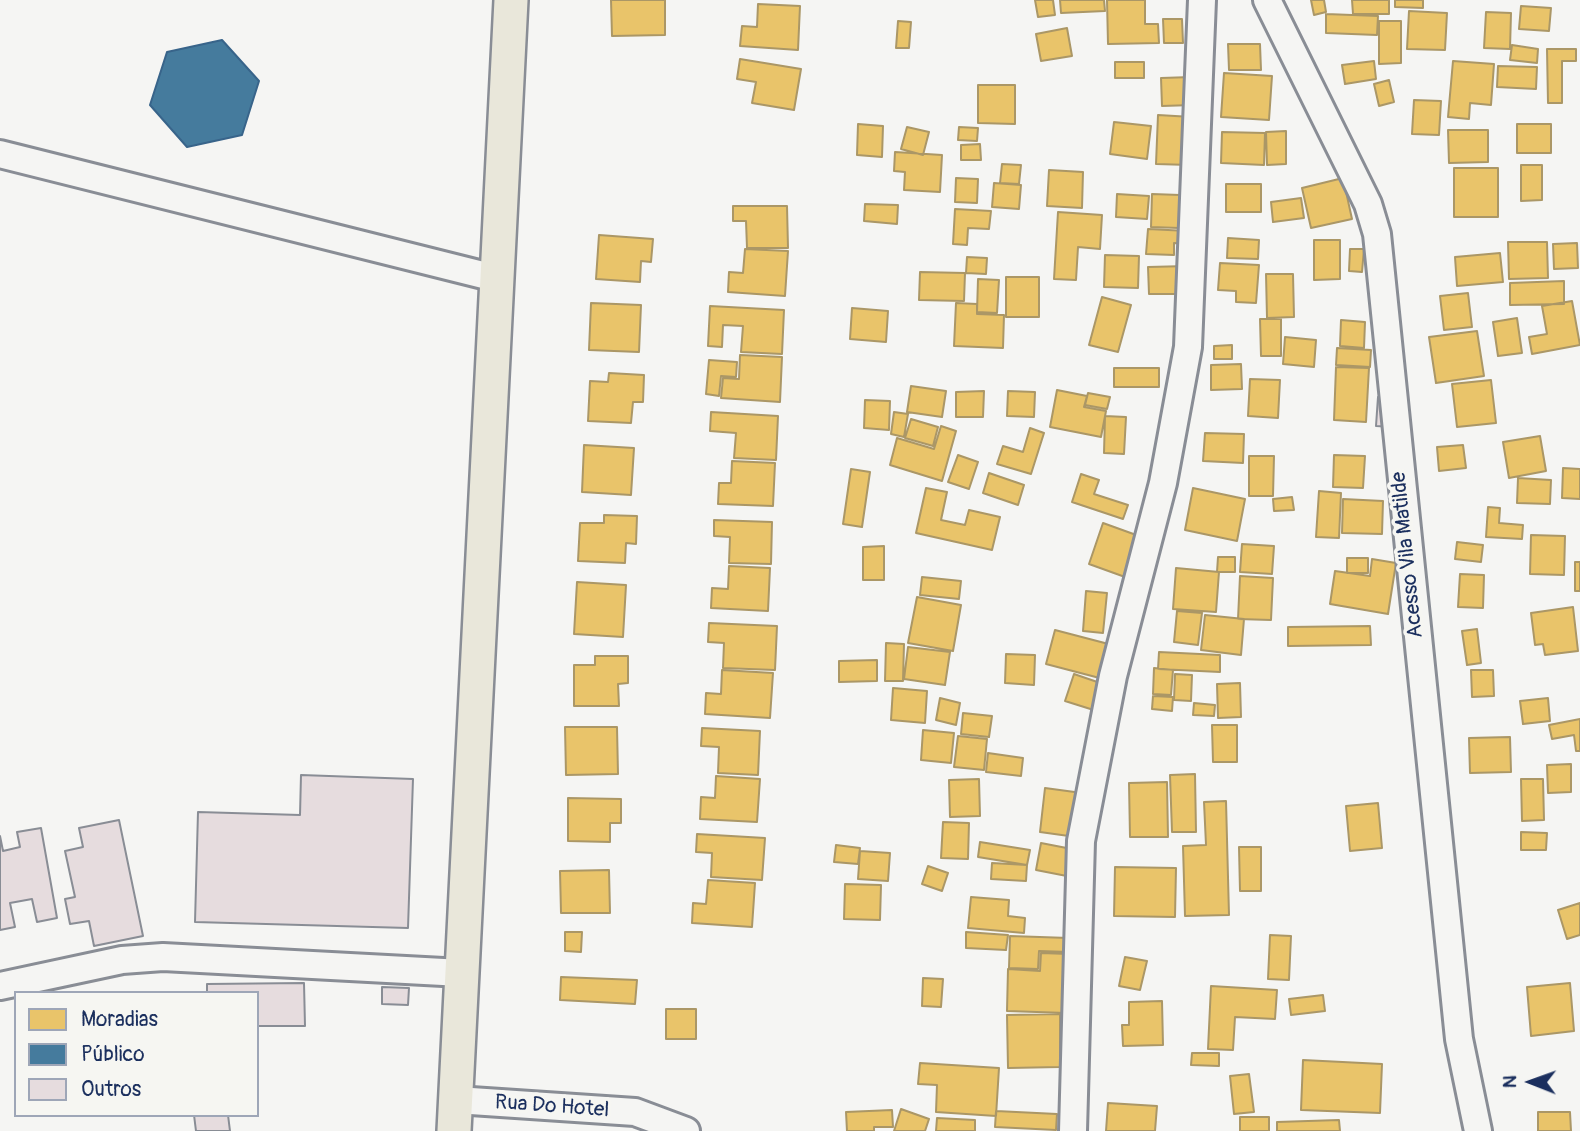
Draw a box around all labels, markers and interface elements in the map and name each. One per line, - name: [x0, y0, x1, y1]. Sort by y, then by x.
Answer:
- street label: Acesso Vila Matilde: [1387, 471, 1429, 639]
- legend: [14, 991, 259, 1117]
- text: Moradias: [81, 1006, 158, 1033]
- text: Público: [81, 1041, 144, 1068]
- north arrow: [1496, 1047, 1566, 1117]
- text: N: [1498, 1075, 1522, 1088]
- text: Outros: [81, 1076, 141, 1103]
- street label: Rua Do Hotel: [494, 1090, 610, 1124]

